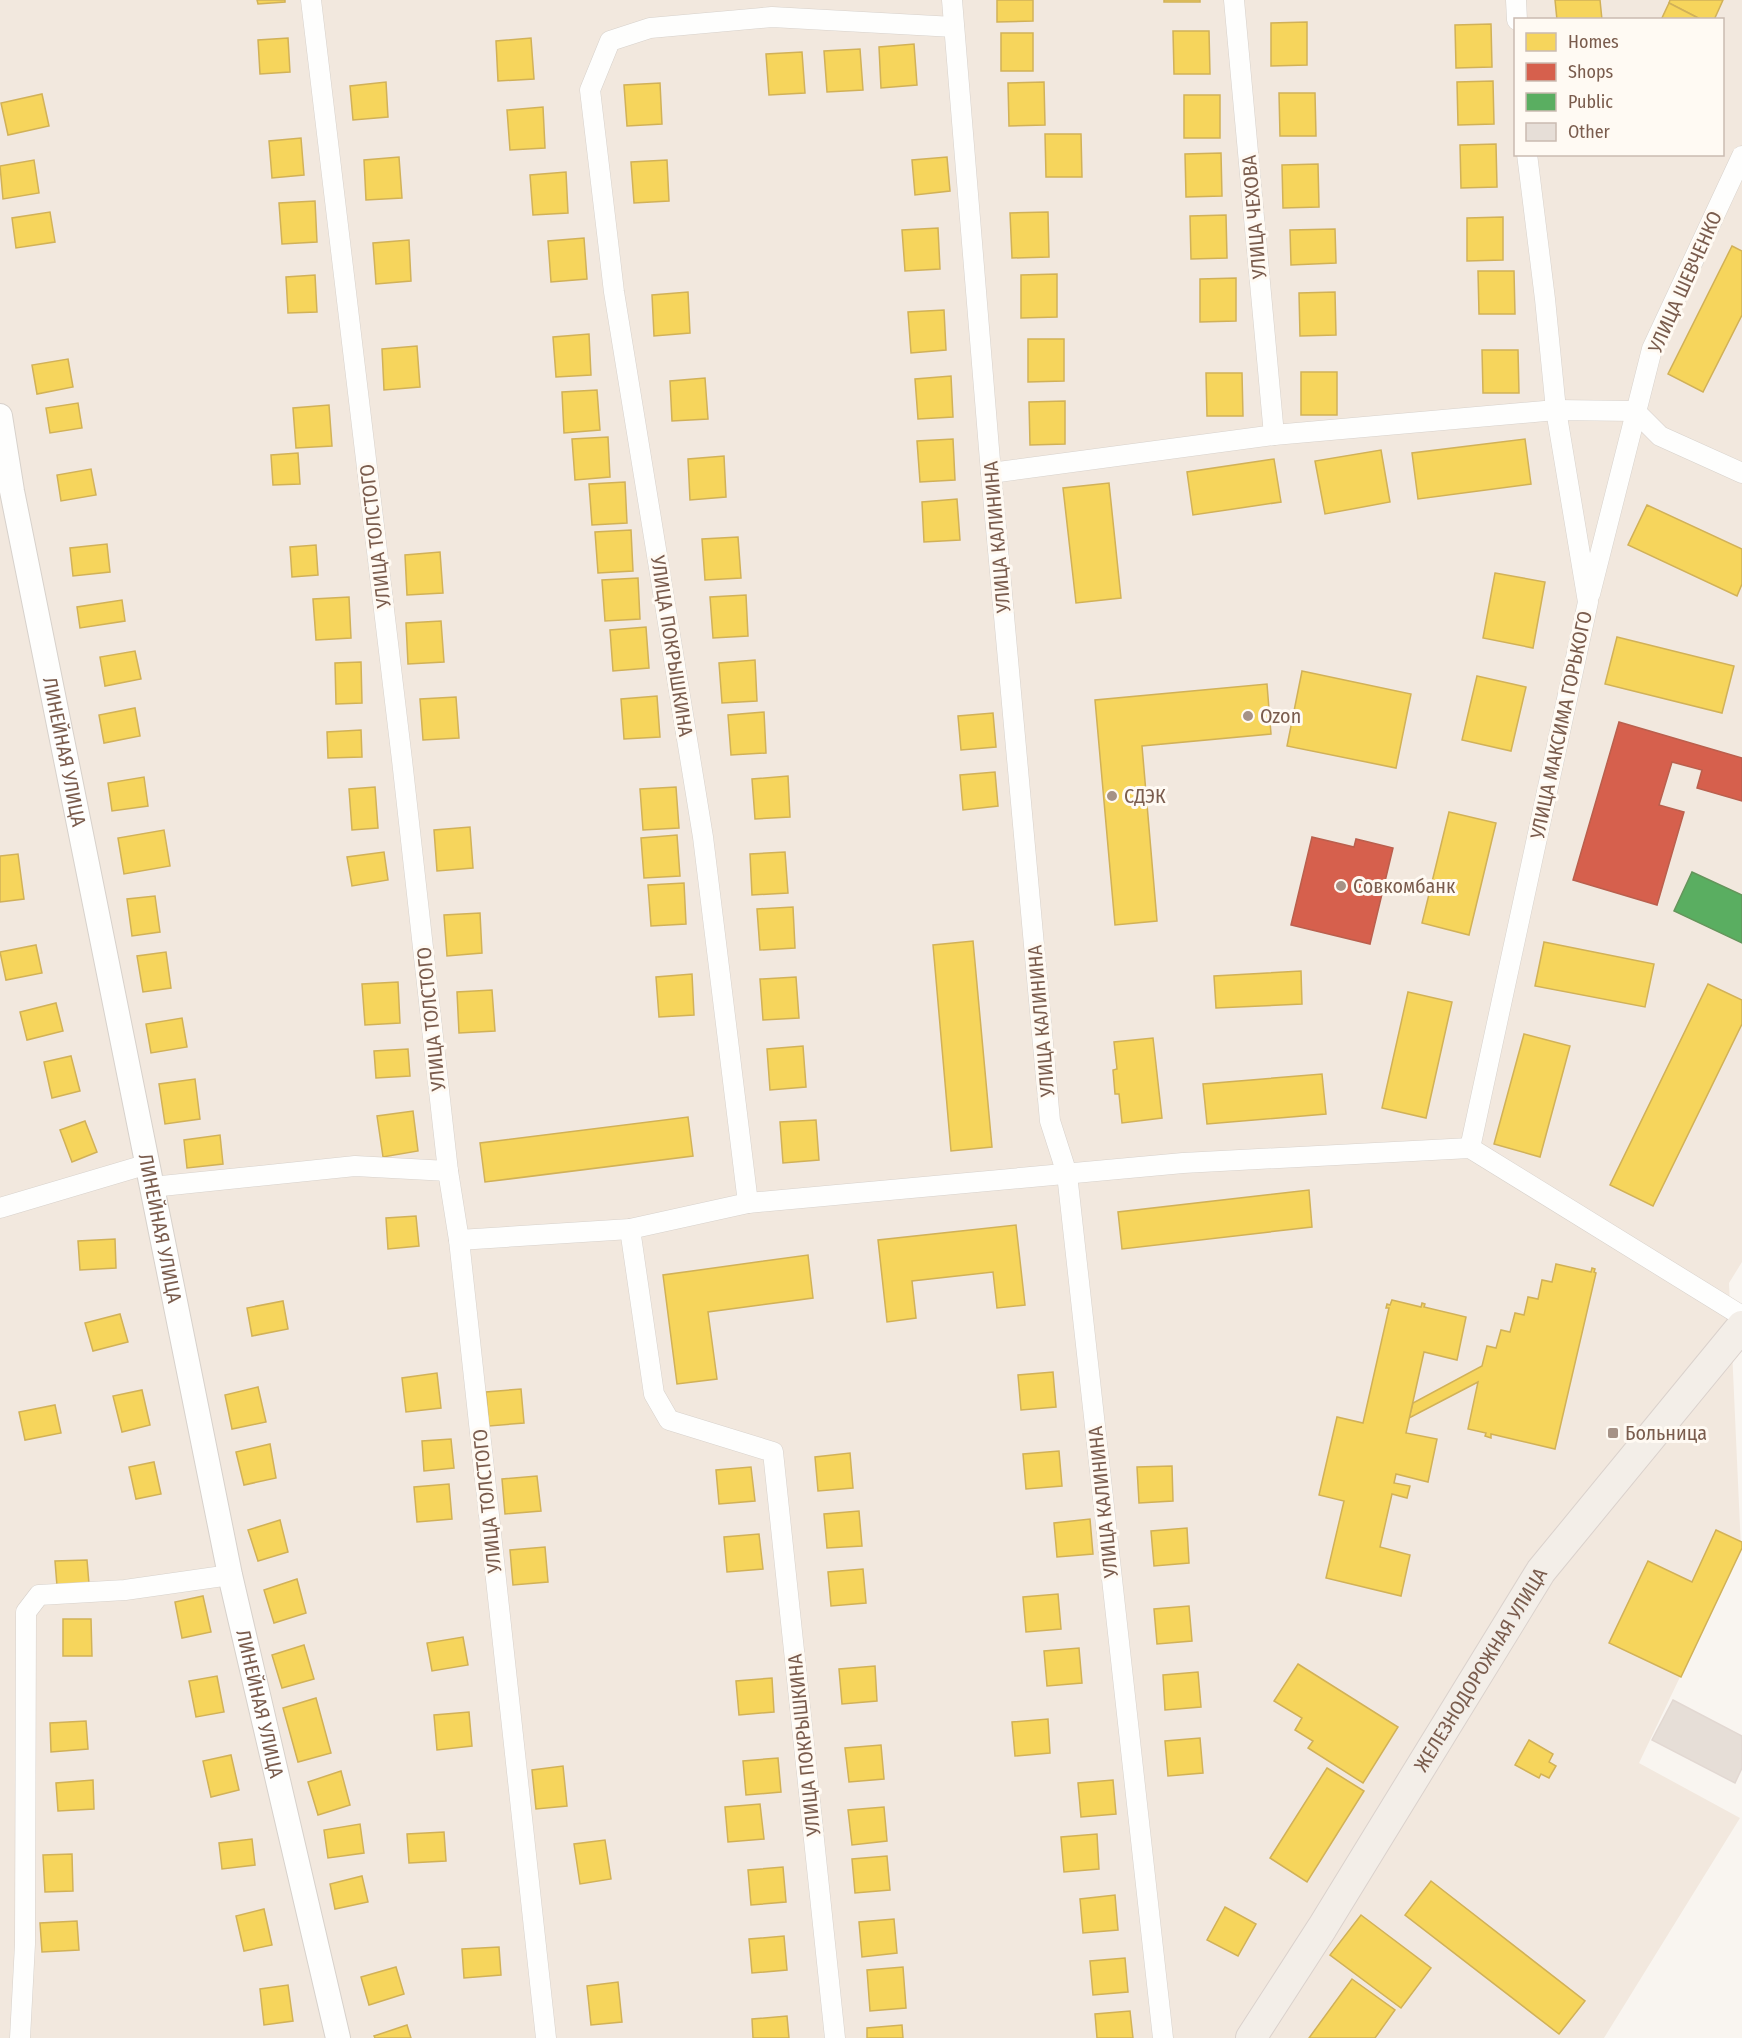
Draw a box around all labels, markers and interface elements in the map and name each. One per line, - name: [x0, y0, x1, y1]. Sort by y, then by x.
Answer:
- legend: [1514, 18, 1724, 156]
- text: Homes: [1568, 31, 1619, 53]
- text: Shops: [1568, 61, 1613, 83]
- text: Public: [1568, 91, 1613, 113]
- text: Other: [1568, 121, 1611, 143]
- street label: УЛИЦА ЧЕХОВА: [1237, 154, 1271, 281]
- street label: УЛИЦА ШЕВЧЕНКО: [1643, 207, 1727, 358]
- street label: УЛИЦА КАЛИНИНА: [978, 460, 1016, 615]
- street label: УЛИЦА ТОЛСТОГО: [354, 463, 396, 610]
- street label: УЛИЦА ПОКРЫШКИНА: [646, 553, 698, 739]
- street label: УЛИЦА МАКСИМА ГОРЬКОГО: [1525, 609, 1597, 842]
- street label: ЛИНЕЙНАЯ УЛИЦА: [38, 675, 91, 829]
- place label: Ozon: [1260, 704, 1301, 728]
- marker: Ozon: [1241, 709, 1255, 723]
- place label: СДЭК: [1124, 784, 1166, 808]
- marker: СДЭК: [1105, 789, 1119, 803]
- place label: Совкомбанк: [1353, 874, 1456, 898]
- marker: Совкомбанк: [1334, 879, 1348, 893]
- street label: УЛИЦА КАЛИНИНА: [1022, 944, 1060, 1099]
- street label: УЛИЦА ТОЛСТОГО: [412, 946, 451, 1093]
- street label: ЛИНЕЙНАЯ УЛИЦА: [134, 1152, 187, 1305]
- place label: Больница: [1625, 1421, 1707, 1445]
- street label: УЛИЦА КАЛИНИНА: [1083, 1424, 1123, 1580]
- marker: Больница: [1606, 1426, 1620, 1440]
- street label: УЛИЦА ТОЛСТОГО: [468, 1428, 507, 1575]
- street label: ЖЕЛЕЗНОДОРОЖНАЯ УЛИЦА: [1409, 1563, 1552, 1776]
- street label: ЛИНЕЙНАЯ УЛИЦА: [231, 1627, 289, 1781]
- street label: УЛИЦА ПОКРЫШКИНА: [782, 1652, 826, 1838]

